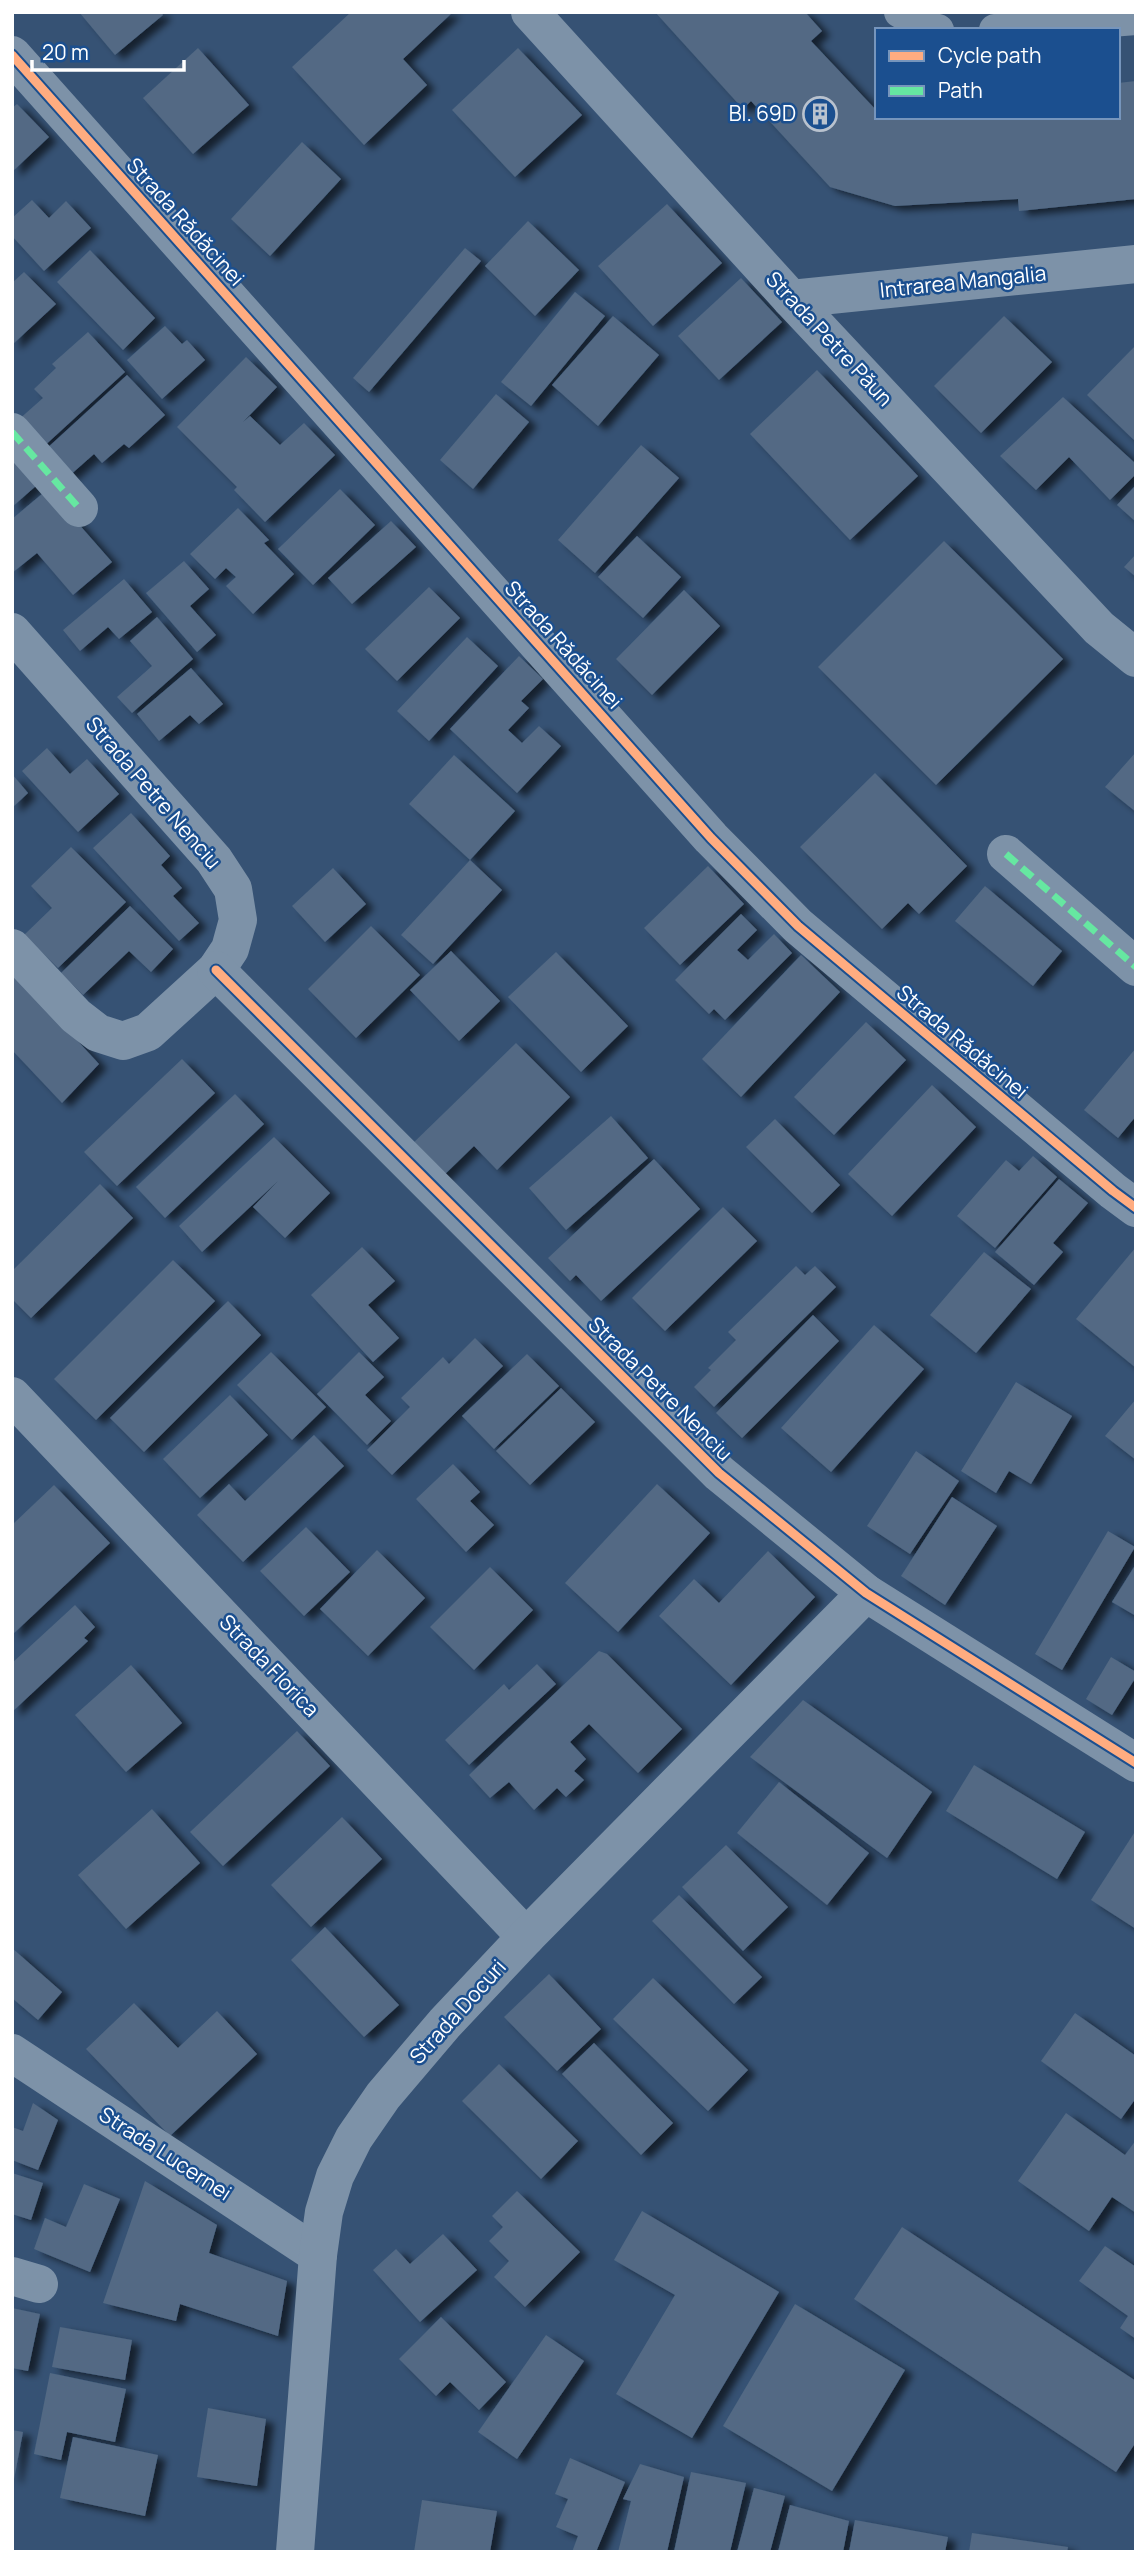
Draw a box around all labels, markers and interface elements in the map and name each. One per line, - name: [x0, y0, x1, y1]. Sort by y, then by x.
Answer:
- scale bar: [32, 28, 184, 72]
- legend: [875, 28, 1120, 119]
- text: 20 m: [42, 38, 89, 66]
- text: Cycle path: [938, 41, 1041, 69]
- text: Path: [938, 76, 983, 104]
- building icon: Bl. 69D: [801, 95, 839, 133]
- place label: Bl. 69D: [729, 99, 796, 127]
- street label: Strada Rădăcinei: [121, 151, 251, 291]
- street label: Intrarea Mangalia: [878, 258, 1048, 304]
- street label: Strada Petre Păun: [760, 265, 899, 412]
- street label: Strada Rădăcinei: [499, 574, 629, 714]
- street label: Strada Petre Nenciu: [80, 710, 228, 874]
- street label: Strada Rădăcinei: [891, 978, 1034, 1104]
- street label: Strada Petre Nenciu: [583, 1310, 739, 1466]
- street label: Strada Florica: [214, 1608, 326, 1723]
- street label: Strada Docuri: [403, 1953, 512, 2070]
- street label: Strada Lucernei: [94, 2100, 237, 2206]

